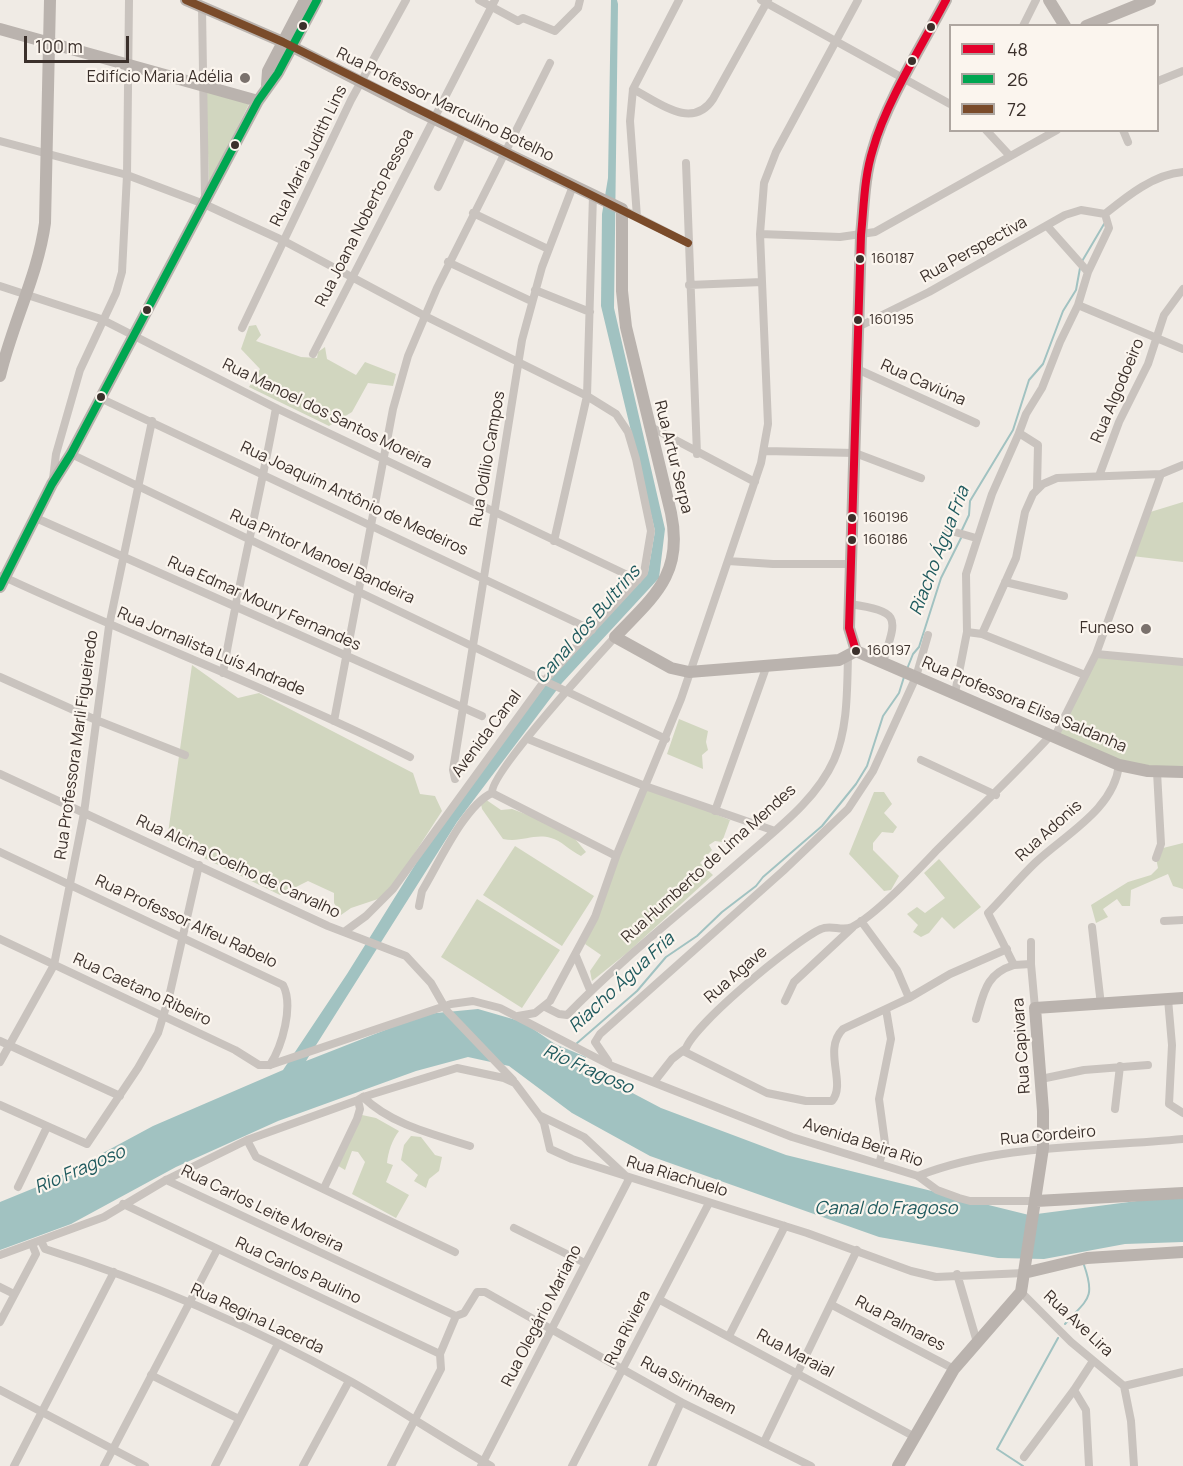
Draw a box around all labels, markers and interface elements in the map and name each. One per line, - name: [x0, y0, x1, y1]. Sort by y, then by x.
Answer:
- unlabelled marker: [297, 20, 309, 32]
- unlabelled marker: [925, 21, 937, 33]
- scale bar: [27, 24, 132, 62]
- legend: [949, 24, 1159, 132]
- text: 100 m: [35, 34, 83, 58]
- text: 48: [1007, 37, 1028, 61]
- street label: Rua Professor Marculino Botelho: [333, 44, 557, 166]
- unlabelled marker: [906, 55, 918, 67]
- text: 26: [1007, 67, 1028, 91]
- place label: Edifício Maria Adélia: [87, 68, 233, 88]
- marker: Edifício Maria Adélia: [238, 71, 252, 85]
- street label: Rua Maria Judith Lins: [266, 82, 352, 230]
- text: 72: [1007, 97, 1026, 121]
- street label: Rua Joana Noberto Pessoa: [312, 126, 418, 310]
- unlabelled marker: [229, 139, 241, 151]
- street label: Rua Perspectiva: [917, 213, 1031, 287]
- place label: 160187: [871, 251, 914, 267]
- marker: 160187: [854, 253, 866, 265]
- unlabelled marker: [141, 304, 153, 316]
- place label: 160195: [869, 312, 914, 328]
- marker: 160195: [852, 314, 864, 326]
- street label: Rua Algodoeiro: [1087, 336, 1149, 446]
- street label: Rua Manoel dos Santos Moreira: [219, 355, 435, 473]
- street label: Rua Caviúna: [877, 356, 969, 410]
- street label: Rua Odílio Campos: [467, 389, 509, 529]
- unlabelled marker: [95, 391, 107, 403]
- street label: Rua Artur Serpa: [650, 398, 696, 516]
- street label: Rua Joaquim Antônio de Medeiros: [237, 438, 471, 560]
- water label: Riacho Água Fria: [905, 483, 975, 619]
- street label: Rua Pintor Manoel Bandeira: [227, 506, 417, 608]
- place label: 160196: [863, 510, 909, 526]
- marker: 160196: [846, 512, 858, 524]
- place label: 160186: [863, 532, 908, 548]
- marker: 160186: [846, 534, 858, 546]
- street label: Rua Edmar Moury Fernandes: [164, 553, 364, 655]
- water label: Canal dos Bultrins: [531, 561, 645, 689]
- street label: Rua Jornalista Luís Andrade: [114, 604, 308, 700]
- place label: Funeso: [1080, 619, 1134, 639]
- marker: Funeso: [1139, 622, 1153, 636]
- street label: Rua Professora Marli Figueiredo: [51, 629, 103, 861]
- place label: 160197: [867, 643, 911, 659]
- marker: 160197: [850, 645, 862, 657]
- street label: Rua Professora Elisa Saldanha: [919, 653, 1129, 757]
- street label: Avenida Canal: [448, 687, 526, 781]
- street label: Rua Humberto de Lima Mendes: [618, 781, 800, 947]
- street label: Rua Adonis: [1012, 796, 1086, 866]
- street label: Rua Alcina Coelho de Carvalho: [133, 811, 343, 923]
- street label: Rua Professor Alfeu Rabelo: [92, 871, 280, 973]
- water label: Riacho Água Fria: [565, 929, 679, 1037]
- street label: Rua Agave: [701, 942, 771, 1008]
- street label: Rua Caetano Ribeiro: [70, 950, 214, 1030]
- street label: Rua Capivara: [1009, 997, 1035, 1095]
- water label: Rio Fragoso: [540, 1041, 636, 1099]
- street label: Avenida Beira Rio: [801, 1115, 925, 1171]
- street label: Rua Cordeiro: [999, 1122, 1097, 1150]
- water label: Rio Fragoso: [31, 1141, 129, 1199]
- street label: Rua Riachuelo: [624, 1152, 730, 1202]
- street label: Rua Carlos Leite Moreira: [178, 1161, 346, 1257]
- water label: Canal do Fragoso: [815, 1198, 957, 1220]
- street label: Rua Carlos Paulino: [232, 1233, 364, 1309]
- street label: Rua Olegário Mariano: [498, 1242, 586, 1390]
- street label: Rua Regina Lacerda: [187, 1280, 327, 1358]
- street label: Rua Ave Lira: [1039, 1287, 1117, 1361]
- street label: Rua Riviera: [601, 1288, 655, 1368]
- street label: Rua Palmares: [852, 1292, 948, 1356]
- street label: Rua Maraial: [753, 1326, 837, 1382]
- street label: Rua Sirinhaem: [637, 1353, 739, 1419]

